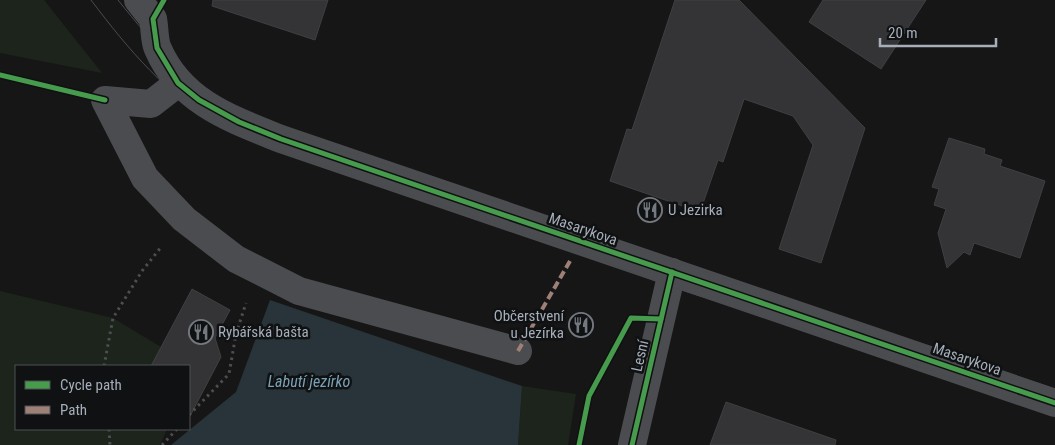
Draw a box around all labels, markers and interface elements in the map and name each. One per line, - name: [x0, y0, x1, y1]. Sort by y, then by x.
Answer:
- scale bar: [880, 15, 996, 47]
- text: 20 m: [888, 24, 918, 42]
- restaurant icon: U Jezirka: [637, 197, 663, 223]
- place label: U Jezirka: [668, 201, 723, 219]
- street label: Masarykova: [546, 209, 620, 249]
- place label: Občerstvení u Jezírka: [494, 307, 565, 342]
- restaurant icon: Občerstvení u Jezírka: [568, 312, 594, 338]
- restaurant icon: Rybářská bašta: [188, 319, 214, 345]
- place label: Rybářská bašta: [218, 323, 309, 341]
- street label: Lesní: [628, 337, 653, 374]
- street label: Masarykova: [930, 339, 1004, 379]
- legend: [15, 365, 190, 430]
- water label: Labutí jezírko: [268, 372, 351, 391]
- text: Cycle path: [60, 376, 122, 394]
- text: Path: [60, 401, 87, 419]

